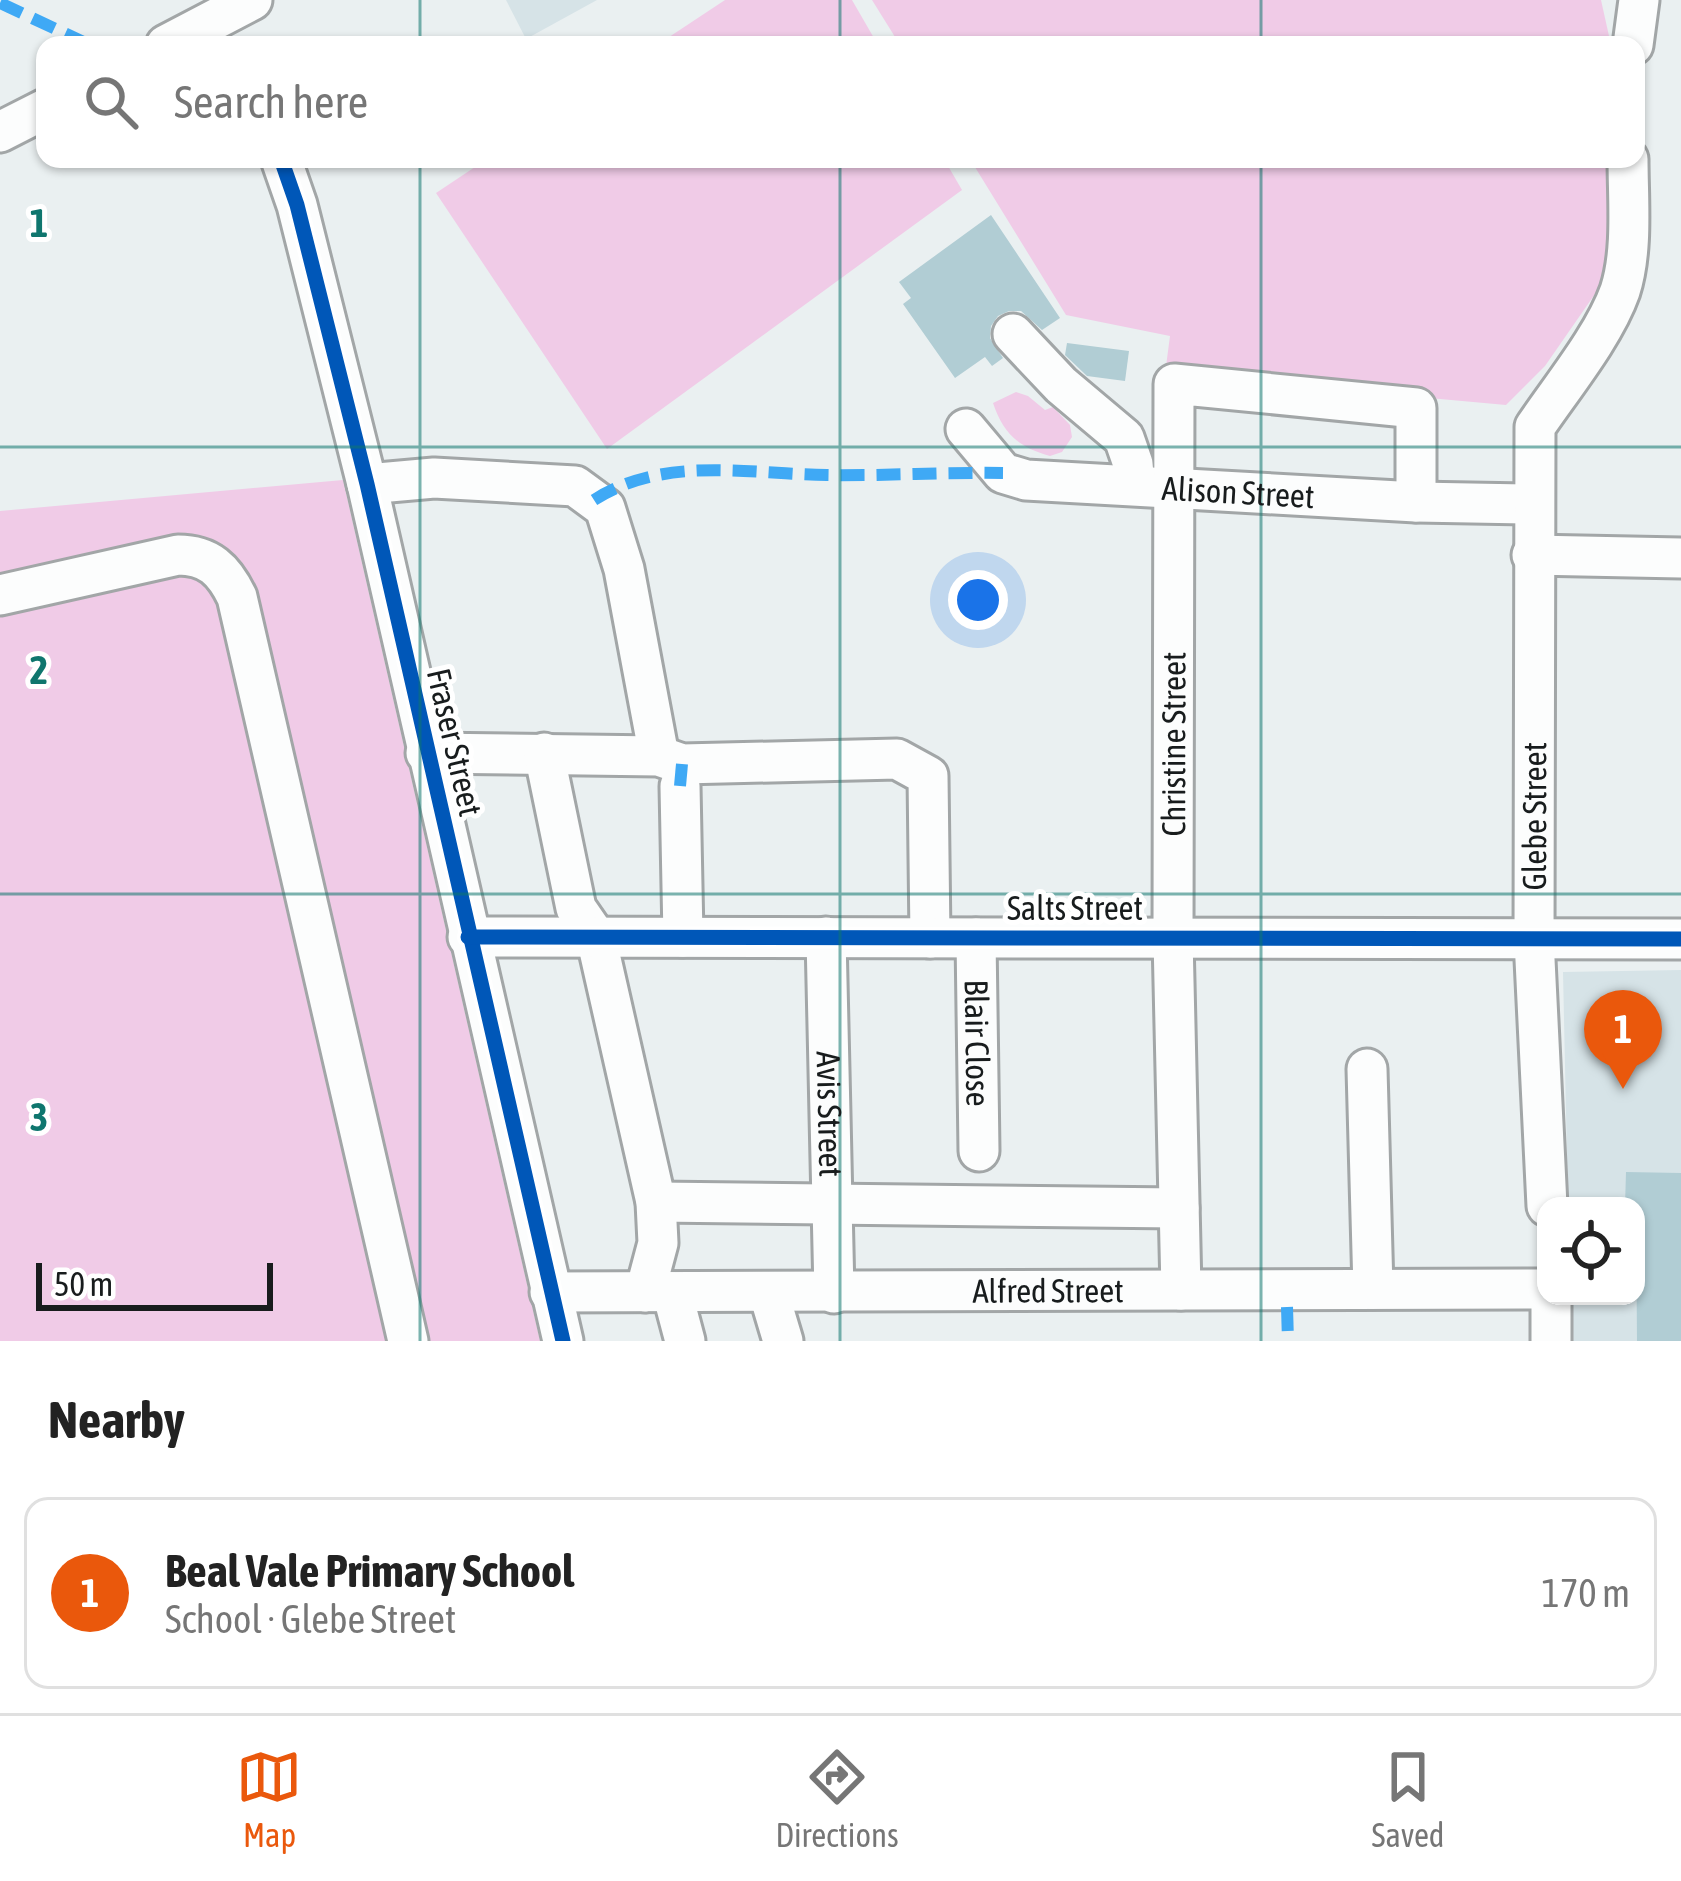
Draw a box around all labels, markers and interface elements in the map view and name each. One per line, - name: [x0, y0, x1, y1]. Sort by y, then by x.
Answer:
- search box: [36, 36, 1645, 168]
- icon: search: [78, 69, 144, 135]
- text: Search here: [174, 76, 368, 128]
- text: 1: [30, 201, 48, 245]
- street label: Alison Street: [1161, 469, 1315, 515]
- your location: [948, 570, 1008, 630]
- text: 2: [30, 648, 48, 692]
- street label: Christine Street: [1154, 652, 1193, 837]
- street label: Fraser Street: [420, 664, 490, 820]
- street label: Glebe Street: [1515, 742, 1553, 891]
- street label: Salts Street: [1007, 889, 1143, 927]
- street label: Blair Close: [958, 979, 997, 1107]
- pin: 1: [1584, 990, 1662, 1089]
- street label: Avis Street: [810, 1051, 850, 1177]
- text: 3: [30, 1095, 48, 1139]
- map controls: [1537, 1197, 1645, 1305]
- button: locate: [1537, 1197, 1645, 1305]
- scale bar: [36, 1257, 273, 1310]
- text: 50 m: [54, 1265, 113, 1303]
- street label: Alfred Street: [972, 1271, 1124, 1310]
- text: Nearby: [48, 1390, 185, 1449]
- text: Beal Vale Primary School: [165, 1545, 574, 1597]
- text: 1: [81, 1571, 99, 1615]
- text: 170 m: [1542, 1571, 1630, 1615]
- text: School · Glebe Street: [165, 1597, 456, 1641]
- tab: Map: [236, 1744, 302, 1854]
- tab: Directions: [775, 1744, 899, 1854]
- tab: Saved: [1372, 1744, 1444, 1854]

